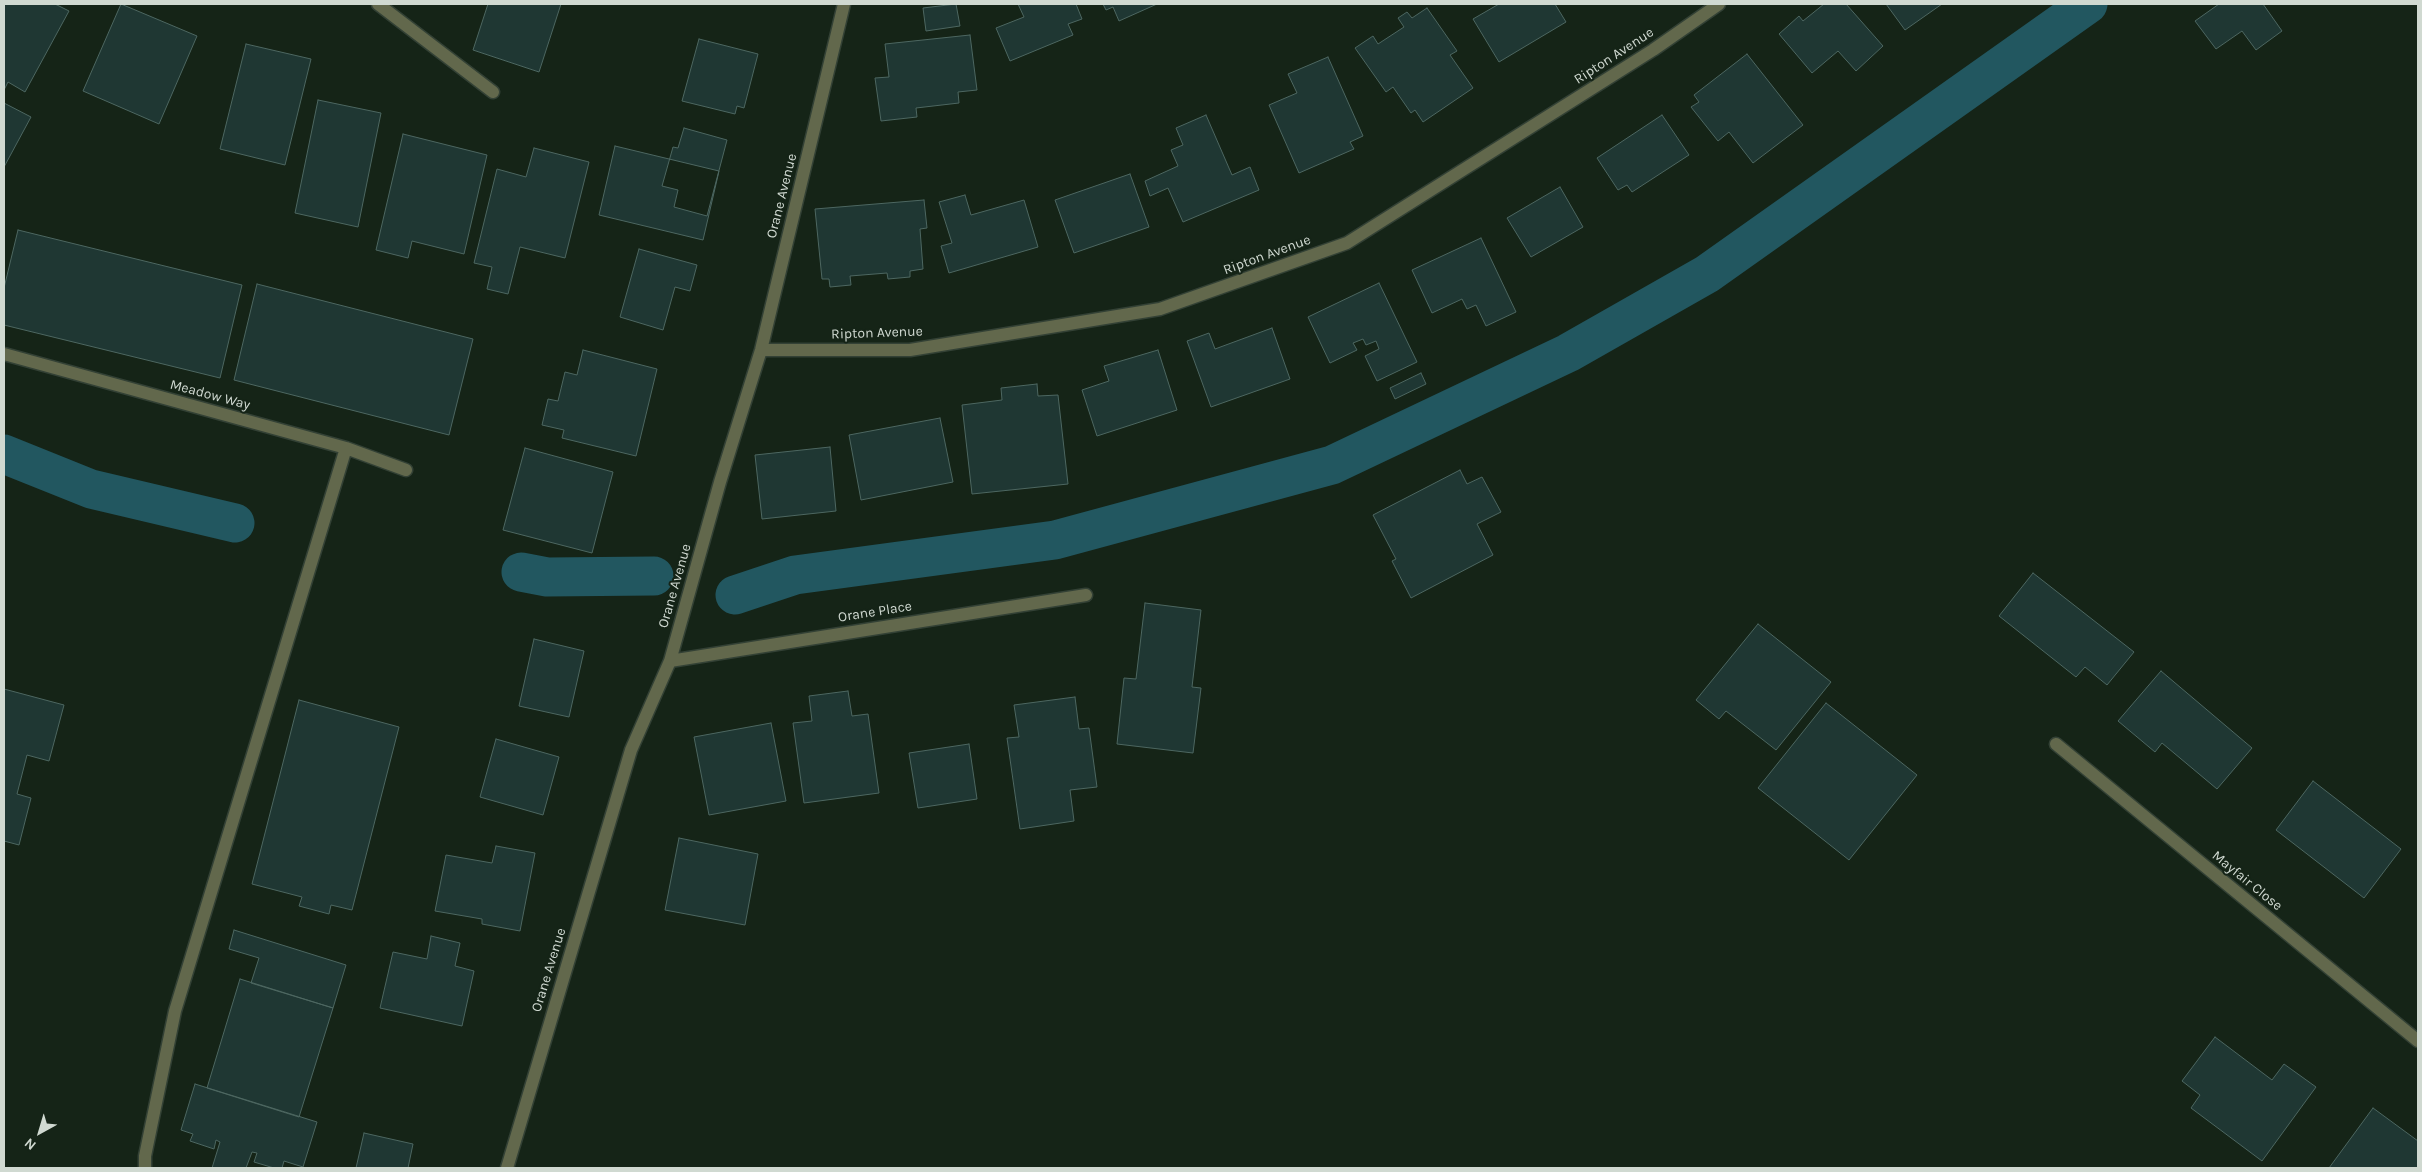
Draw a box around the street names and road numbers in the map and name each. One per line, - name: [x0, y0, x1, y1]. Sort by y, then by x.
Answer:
- street label: Ripton Avenue: [1571, 24, 1657, 88]
- street label: Orane Avenue: [763, 152, 801, 240]
- street label: Ripton Avenue: [1221, 231, 1313, 279]
- street label: Ripton Avenue: [831, 323, 923, 343]
- street label: Meadow Way: [168, 376, 252, 414]
- street label: Orane Avenue: [655, 542, 695, 630]
- street label: Orane Place: [837, 598, 913, 626]
- street label: Mayfair Close: [2208, 847, 2286, 915]
- street label: Orane Avenue: [528, 926, 570, 1014]

